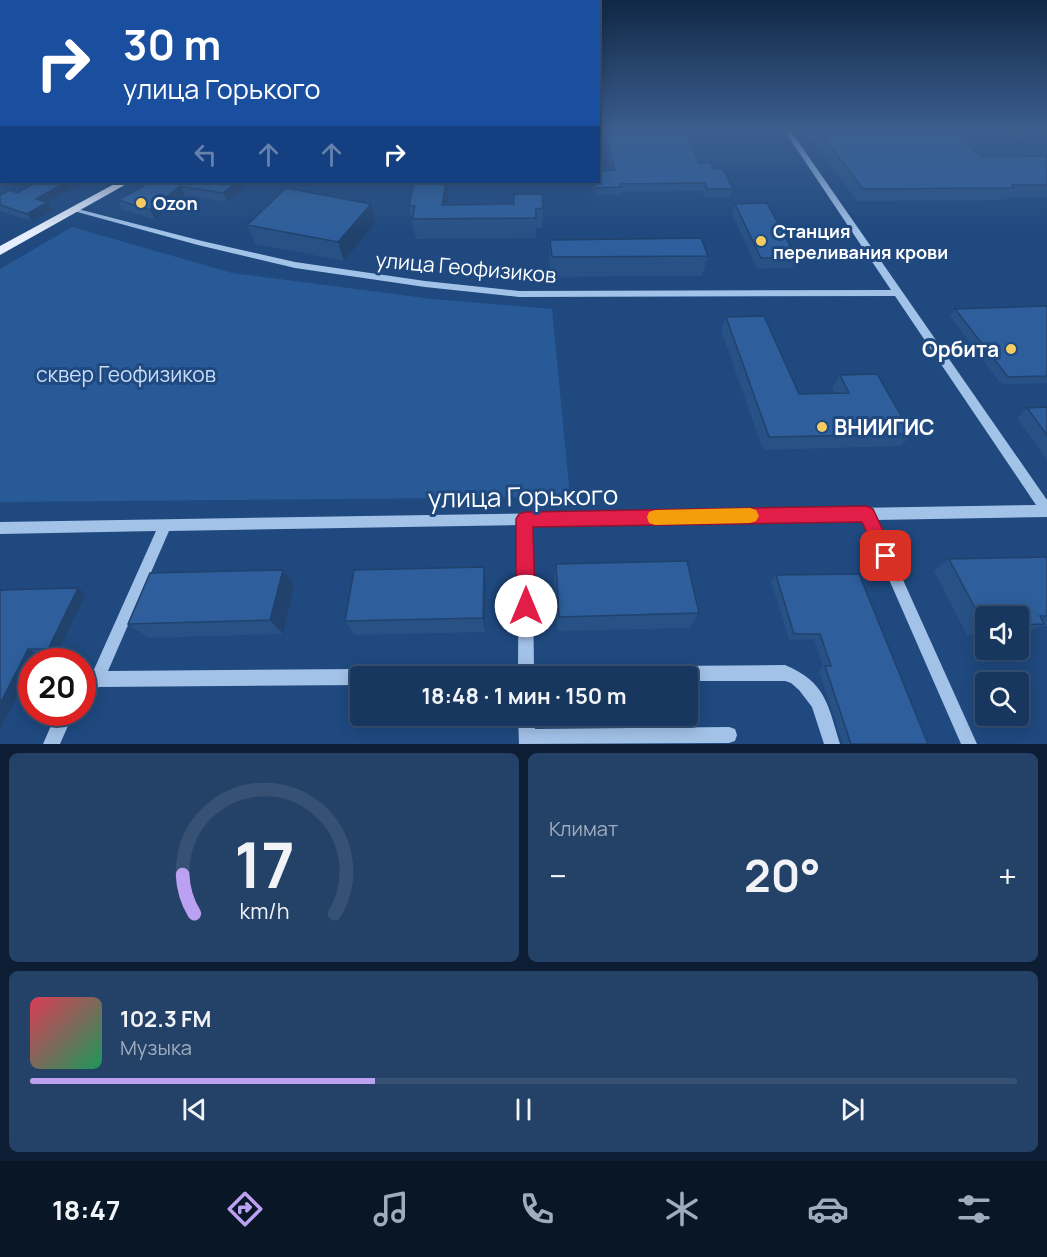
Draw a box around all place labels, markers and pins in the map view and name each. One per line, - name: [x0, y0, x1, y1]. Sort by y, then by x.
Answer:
- place label: Ozon: [153, 191, 198, 215]
- marker: Ozon: [134, 196, 148, 210]
- place label: Станция переливания крови: [773, 219, 948, 264]
- marker: Станция переливания крови: [754, 234, 768, 248]
- place label: Орбита: [922, 335, 999, 363]
- marker: Орбита: [1004, 342, 1018, 356]
- place label: ВНИИГИС: [834, 413, 935, 441]
- marker: ВНИИГИС: [815, 420, 829, 434]
- pin: [860, 530, 911, 581]

